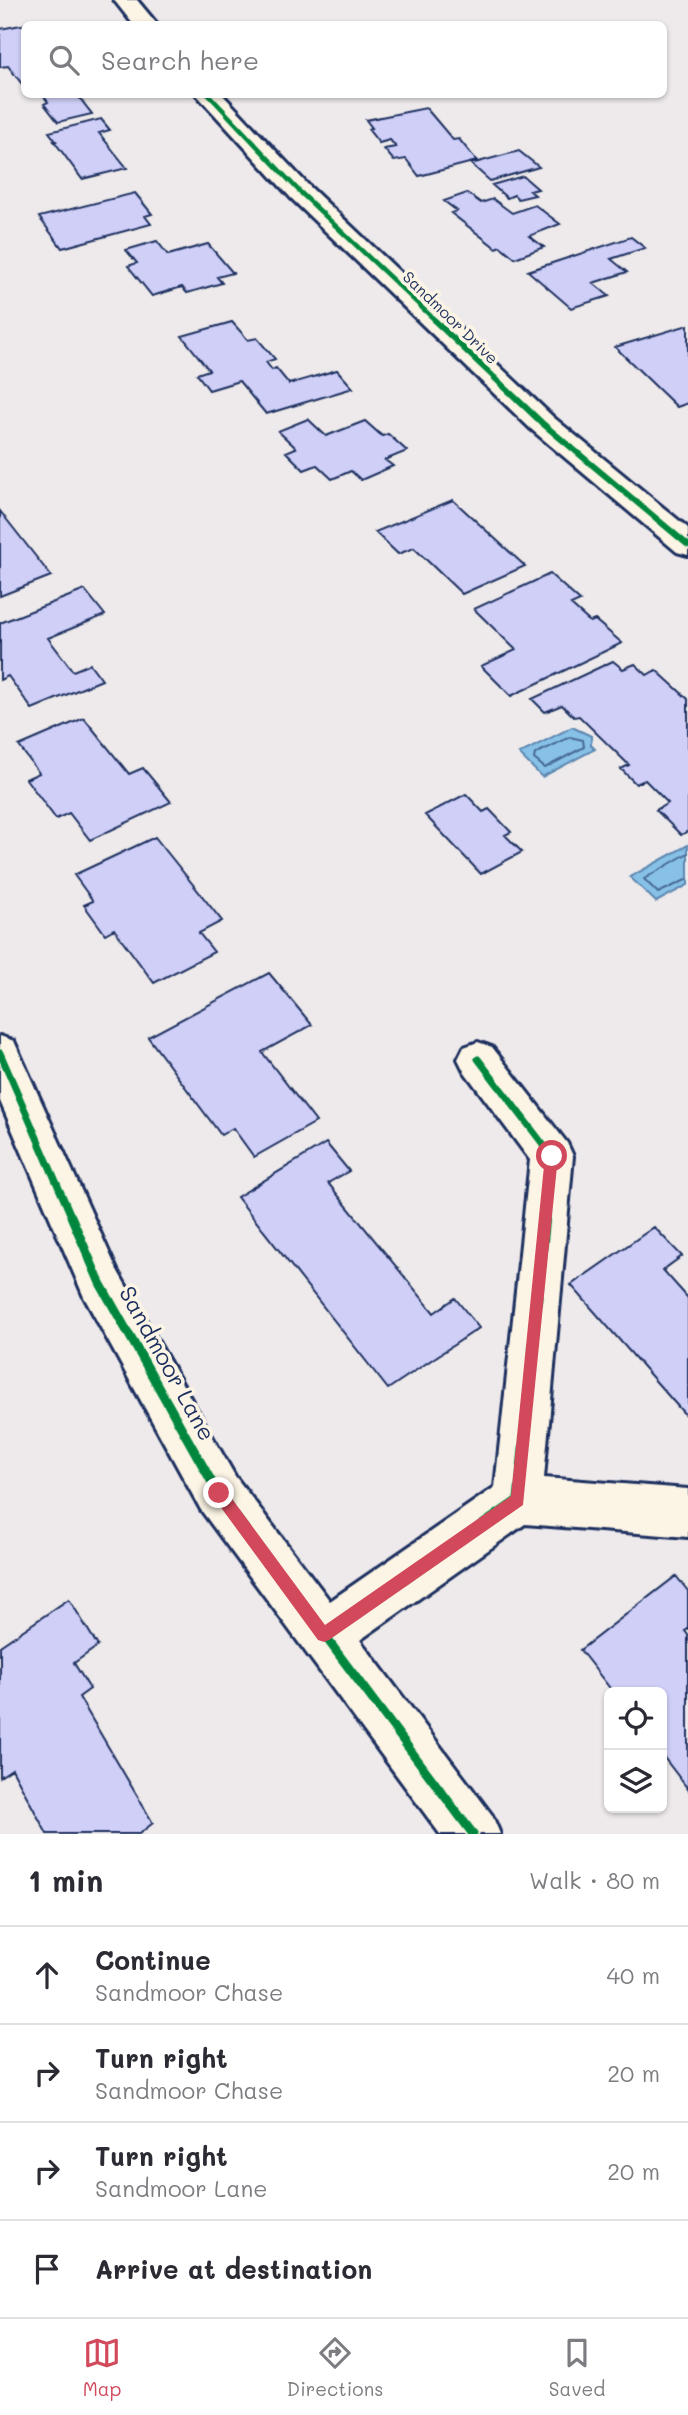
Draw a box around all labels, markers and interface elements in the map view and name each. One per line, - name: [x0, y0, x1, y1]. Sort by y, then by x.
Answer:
- search box: [21, 21, 667, 98]
- icon: search: [45, 41, 83, 79]
- text: Search here: [101, 43, 259, 77]
- street label: Sandmoor Drive: [399, 266, 503, 368]
- route start: [536, 1140, 567, 1171]
- street label: Sandmoor Lane: [113, 1280, 223, 1446]
- route end: [203, 1477, 234, 1508]
- map controls: [604, 1687, 667, 1813]
- button: locate: [604, 1687, 667, 1750]
- button: layers: [604, 1750, 667, 1813]
- text: 1 min: [28, 1860, 103, 1900]
- text: Walk · 80 m: [529, 1865, 660, 1895]
- text: Continue: [95, 1943, 211, 1977]
- icon: ahead: [28, 1956, 66, 1994]
- text: 40 m: [607, 1960, 660, 1990]
- text: Sandmoor Chase: [95, 1977, 283, 2007]
- text: Turn right: [95, 2041, 228, 2075]
- icon: right: [28, 2054, 66, 2092]
- text: 20 m: [607, 2058, 660, 2088]
- text: Sandmoor Chase: [95, 2075, 283, 2105]
- text: Turn right: [95, 2139, 228, 2173]
- icon: right: [28, 2152, 66, 2190]
- text: 20 m: [607, 2156, 660, 2186]
- text: Sandmoor Lane: [95, 2173, 268, 2203]
- icon: arrive: [28, 2250, 66, 2288]
- text: Arrive at destination: [95, 2252, 372, 2286]
- tab: Map: [83, 2334, 121, 2401]
- tab: Directions: [287, 2334, 383, 2401]
- tab: Saved: [549, 2334, 605, 2401]

